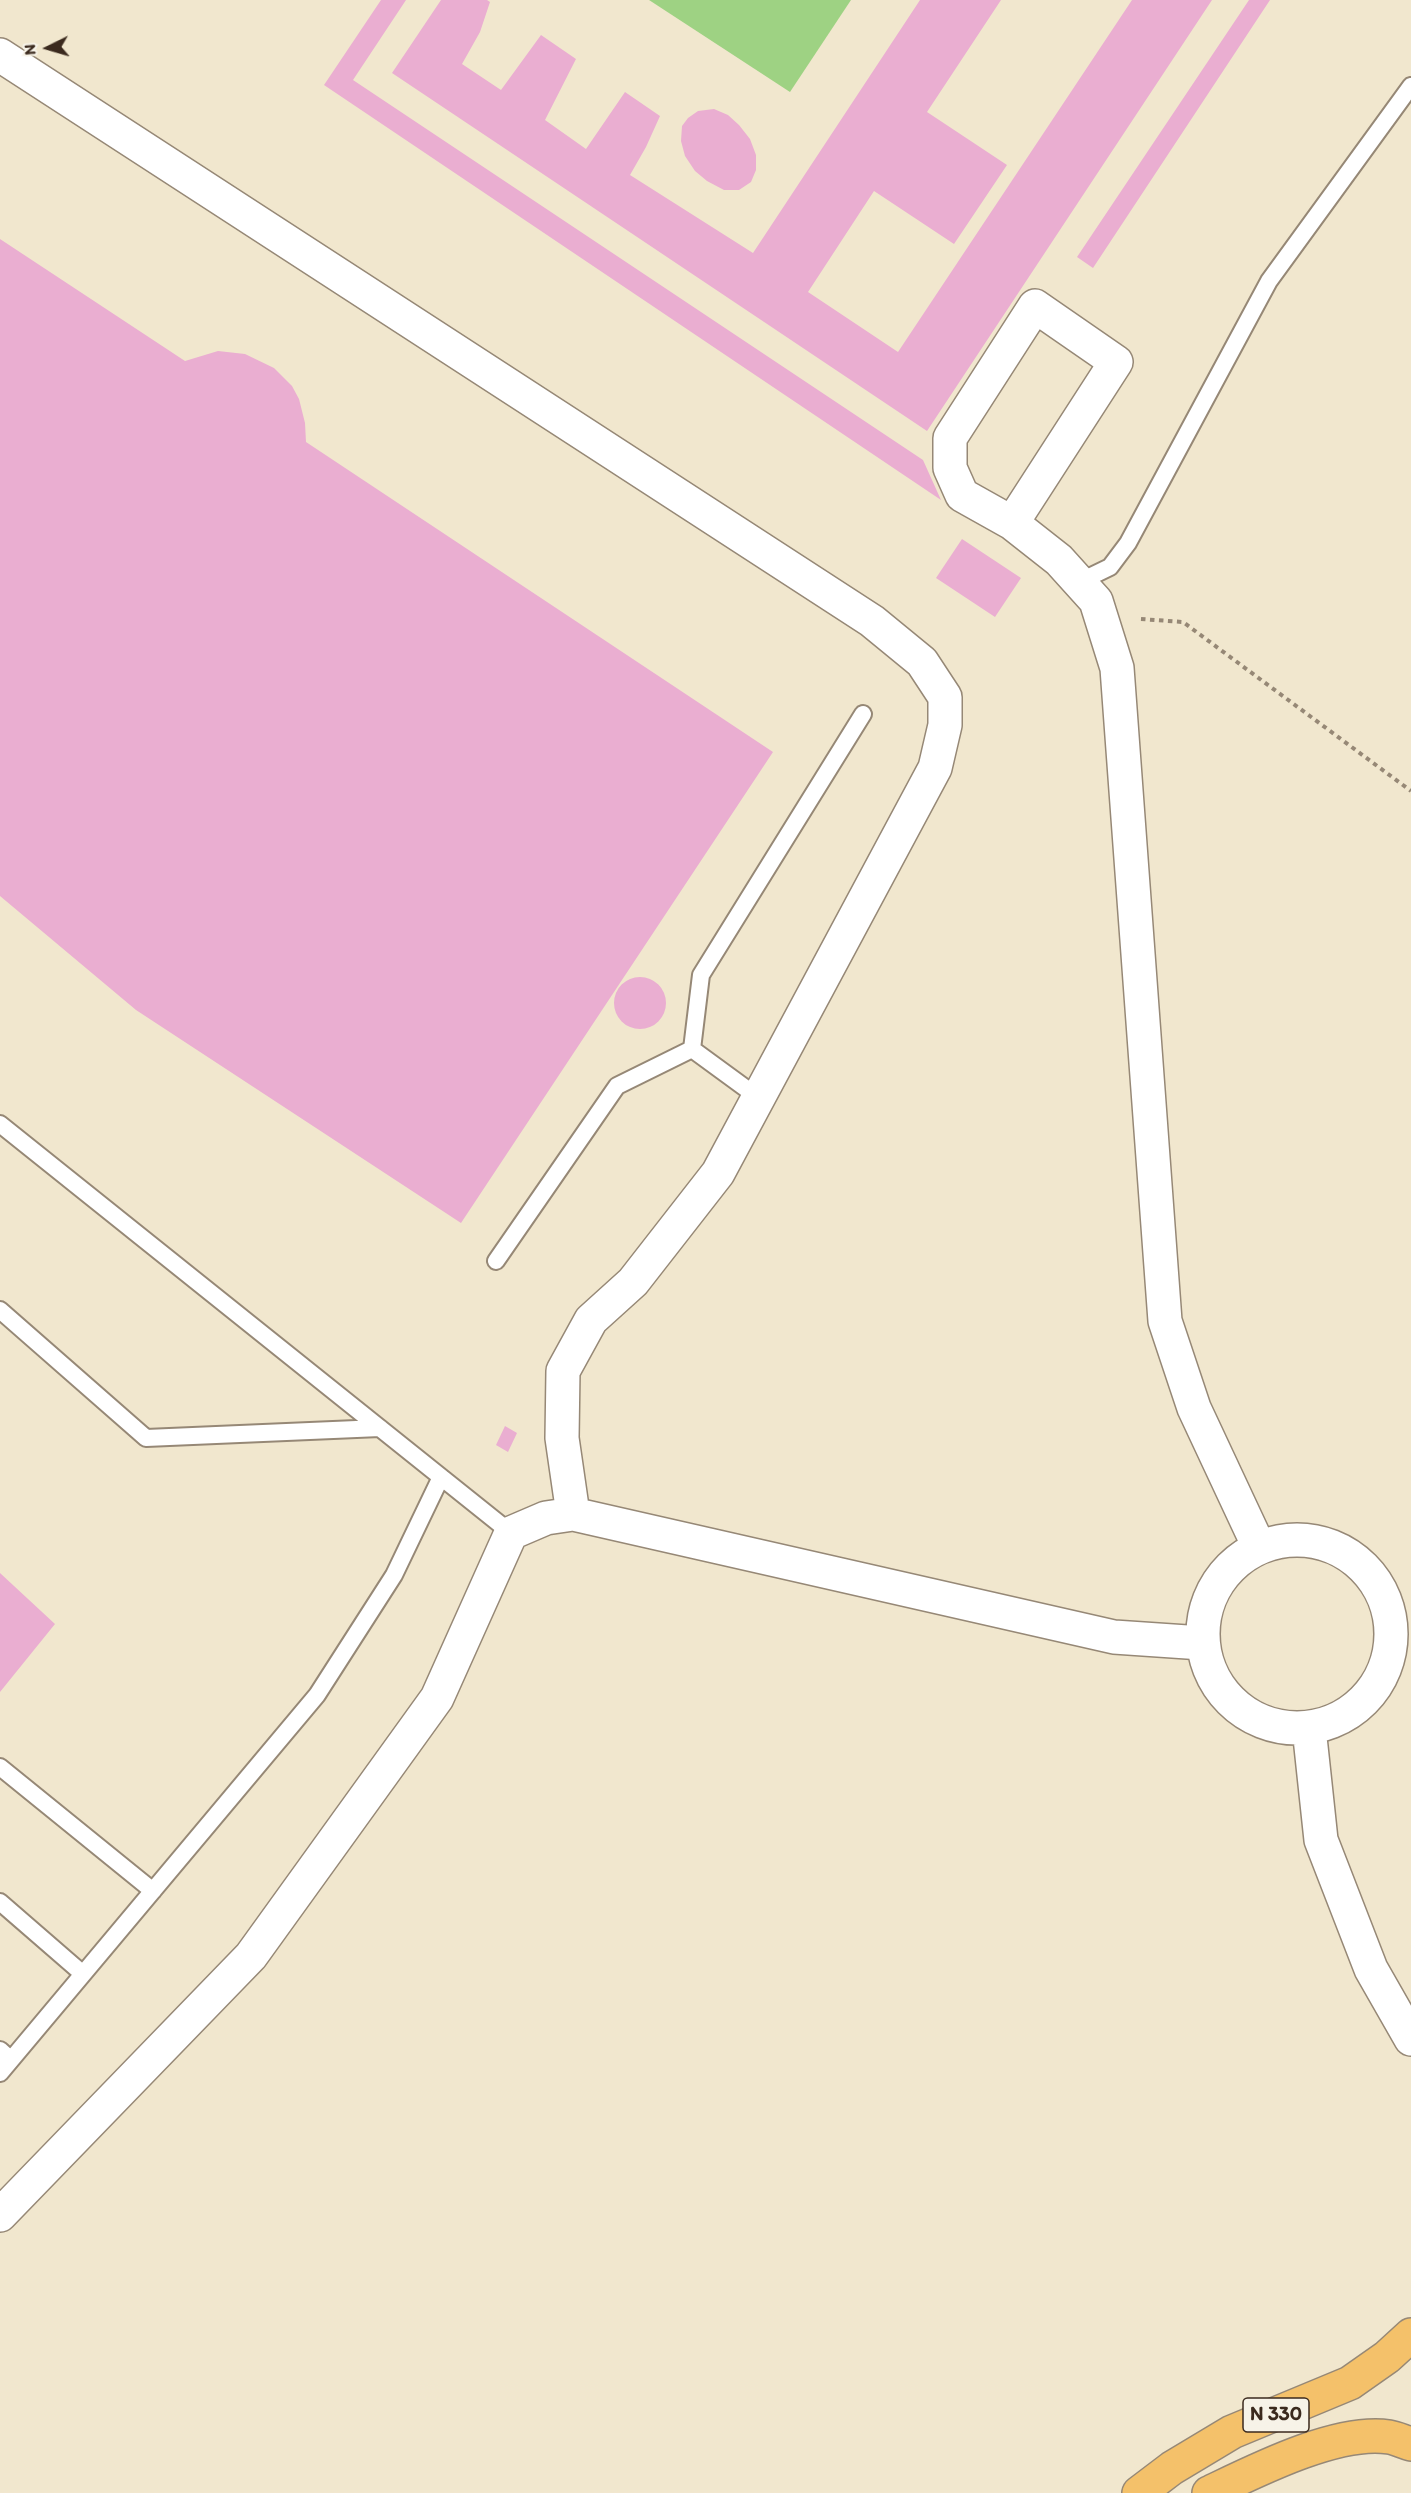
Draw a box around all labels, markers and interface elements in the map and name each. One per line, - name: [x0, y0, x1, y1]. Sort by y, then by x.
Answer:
- north arrow: [18, 18, 78, 78]
- text: N: [20, 43, 40, 56]
- road number: N 330: [1243, 2398, 1309, 2432]

